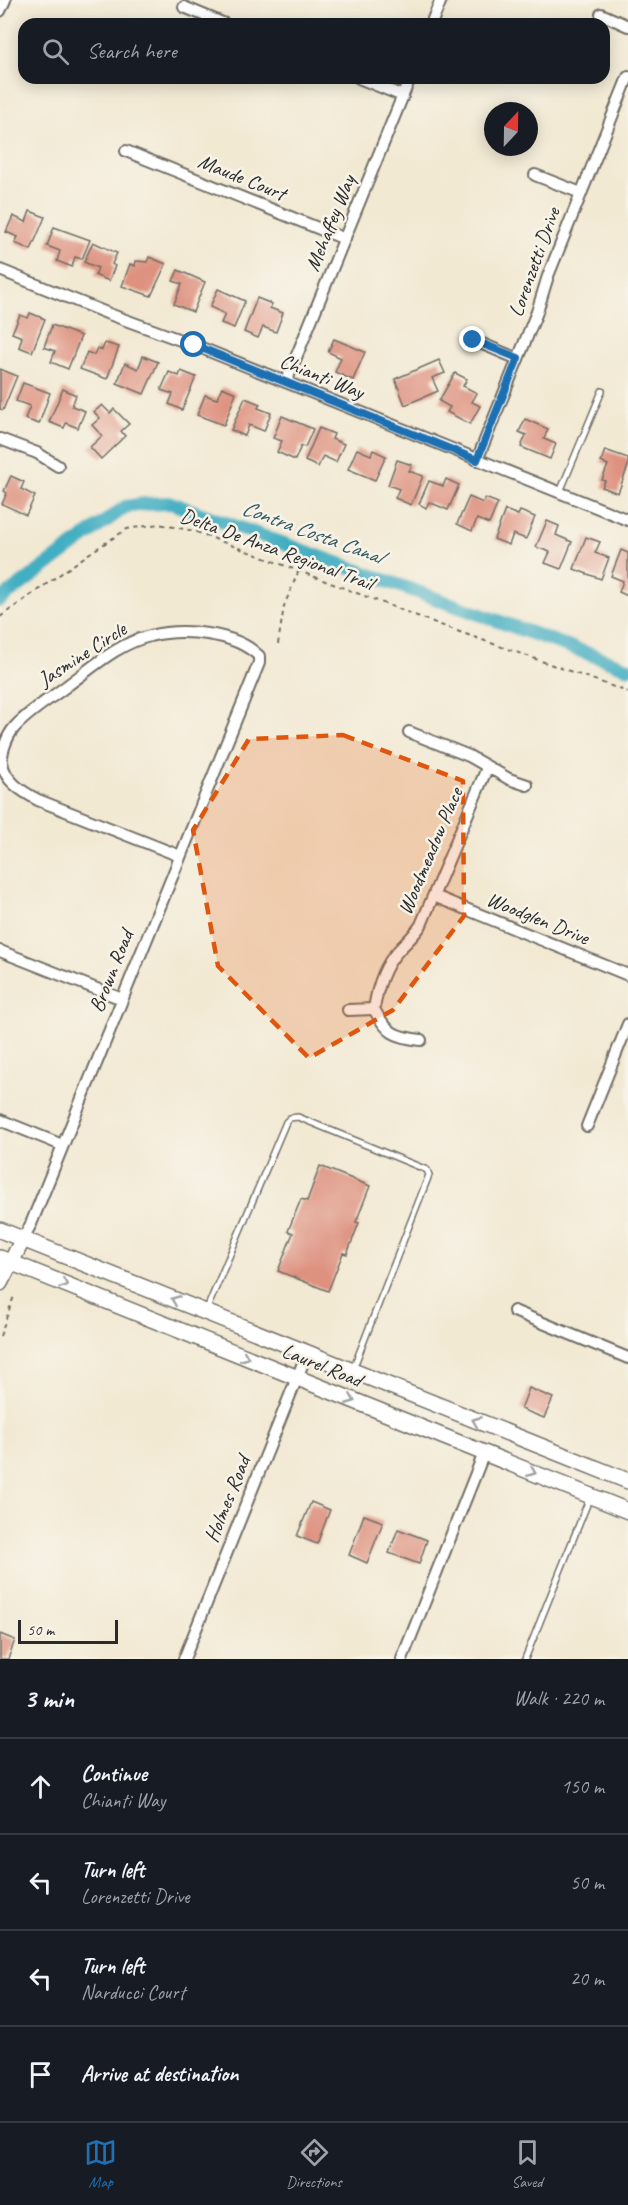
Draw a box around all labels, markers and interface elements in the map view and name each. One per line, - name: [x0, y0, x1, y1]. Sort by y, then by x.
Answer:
- search box: [18, 18, 610, 84]
- icon: search: [39, 35, 72, 68]
- text: Search here: [87, 37, 177, 65]
- north arrow: [484, 102, 538, 156]
- street label: Maude Court: [194, 148, 292, 207]
- street label: Mehaffey Way: [299, 170, 362, 275]
- street label: Lorenzetti Drive: [502, 203, 566, 320]
- route end: [459, 326, 485, 352]
- route start: [180, 331, 206, 357]
- street label: Chianti Way: [276, 347, 370, 405]
- water label: Contra Costa Canal: [238, 494, 393, 573]
- street label: Delta De Anza Regional Trail: [177, 502, 380, 597]
- street label: Jasmine Circle: [32, 615, 132, 693]
- street label: Woodmeadow Place: [392, 782, 469, 918]
- street label: Woodglen Drive: [483, 886, 594, 951]
- street label: Brown Road: [83, 923, 141, 1016]
- one-way arrow: [58, 1277, 69, 1289]
- one-way arrow: [170, 1295, 181, 1307]
- street label: Laurel Road: [278, 1337, 368, 1394]
- one-way arrow: [240, 1350, 250, 1363]
- one-way arrow: [345, 1393, 356, 1405]
- one-way arrow: [471, 1416, 482, 1428]
- street label: Holmes Road: [198, 1449, 257, 1546]
- one-way arrow: [526, 1465, 537, 1477]
- scale bar: [18, 1617, 118, 1644]
- text: 50 m: [27, 1620, 54, 1640]
- text: 3 min: [24, 1682, 74, 1715]
- text: Walk · 220 m: [514, 1686, 604, 1711]
- text: Continue: [81, 1760, 147, 1788]
- icon: ahead: [24, 1770, 57, 1803]
- text: 150 m: [561, 1774, 604, 1799]
- text: Chianti Way: [81, 1788, 165, 1813]
- text: Turn left: [81, 1856, 145, 1884]
- icon: left: [24, 1866, 57, 1899]
- text: 50 m: [570, 1870, 604, 1895]
- text: Lorenzetti Drive: [81, 1884, 190, 1909]
- text: Turn left: [81, 1952, 145, 1980]
- icon: left: [24, 1962, 57, 1995]
- text: 20 m: [570, 1966, 604, 1991]
- text: Narducci Court: [81, 1980, 185, 2005]
- icon: arrive: [24, 2058, 57, 2091]
- text: Arrive at destination: [81, 2060, 238, 2088]
- tab: Map: [84, 2136, 117, 2192]
- tab: Directions: [286, 2136, 342, 2192]
- tab: Saved: [511, 2136, 544, 2192]

